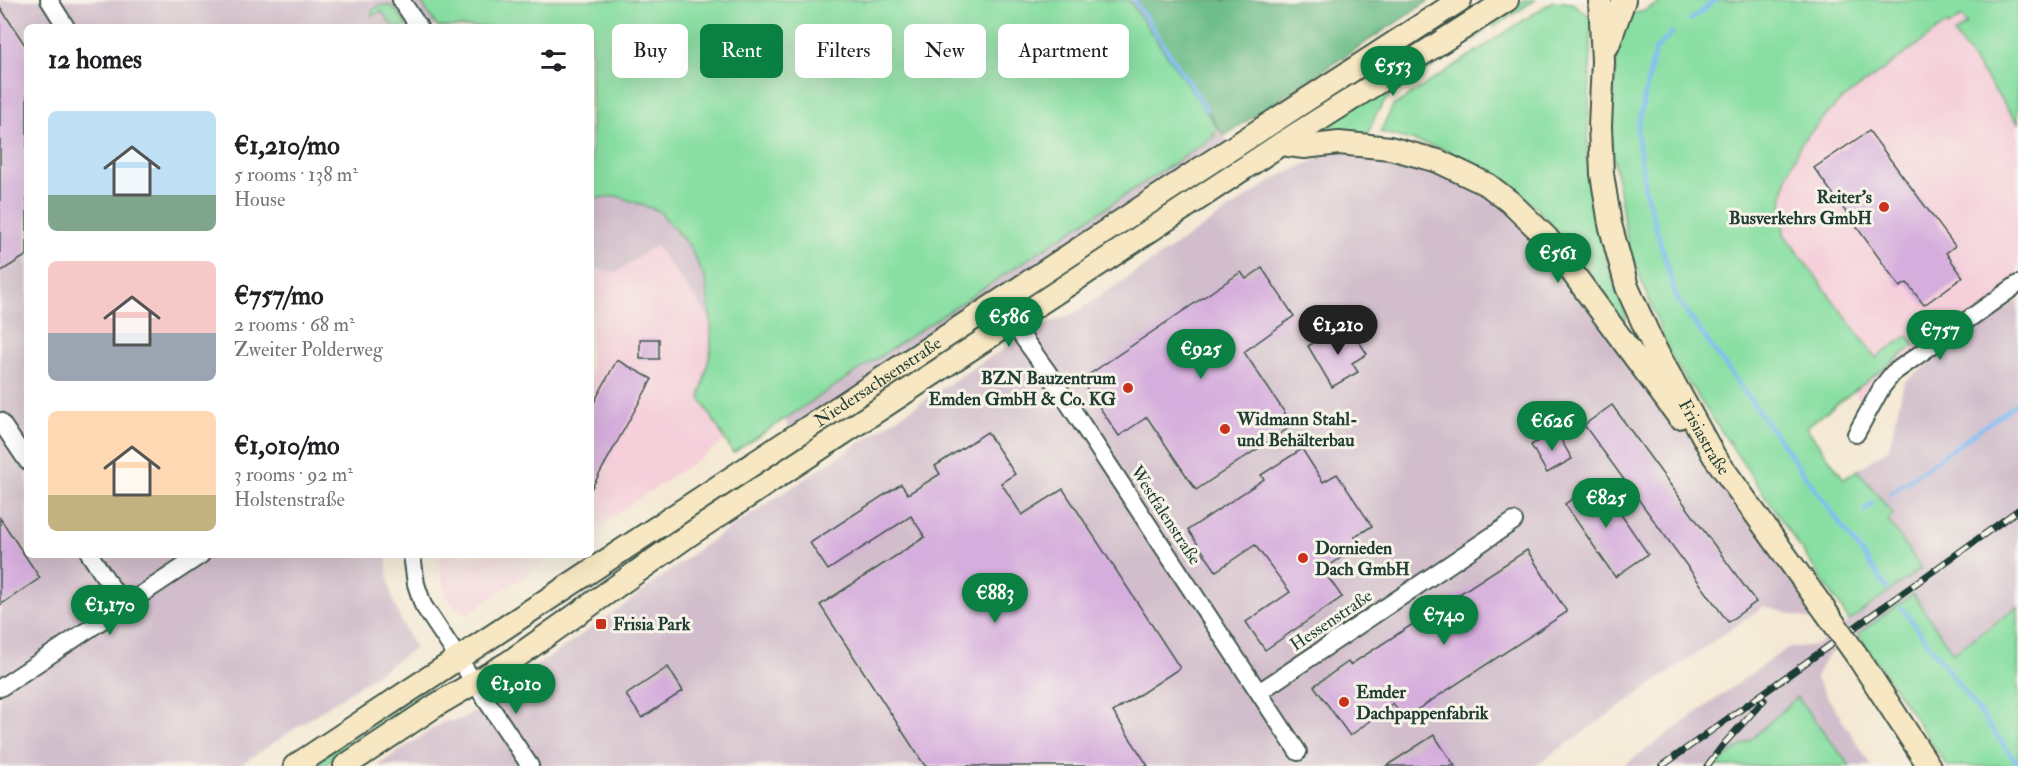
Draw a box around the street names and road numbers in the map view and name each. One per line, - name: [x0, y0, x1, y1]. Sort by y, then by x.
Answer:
- street label: Niedersachsenstraße: [810, 331, 946, 432]
- street label: Frisiastraße: [1673, 395, 1735, 480]
- street label: Westfalenstraße: [1124, 460, 1207, 570]
- street label: Hessenstraße: [1286, 584, 1377, 656]

